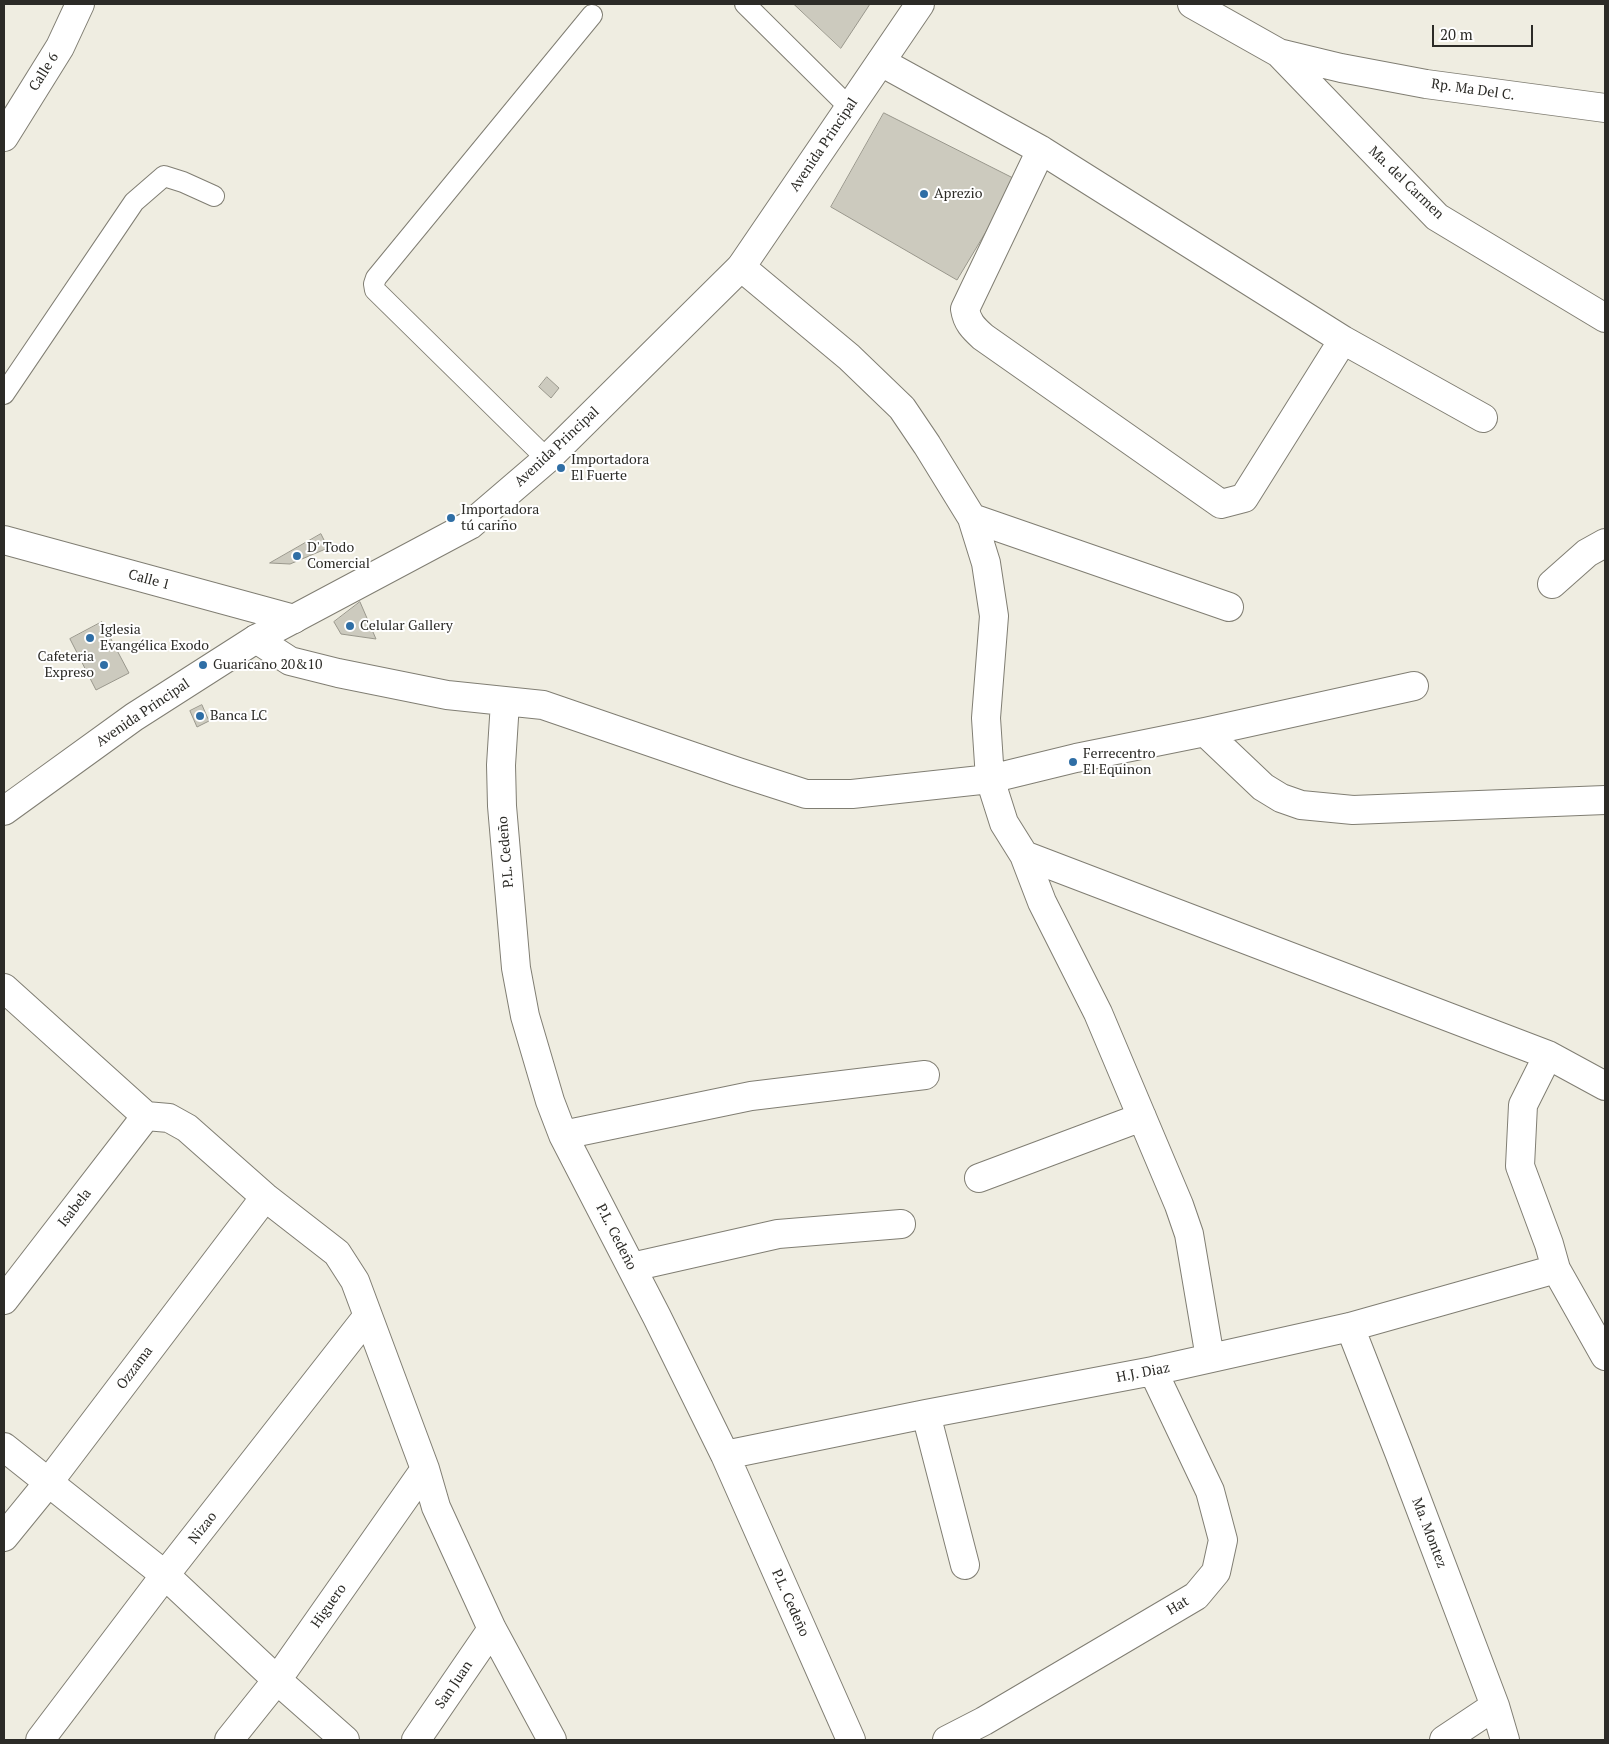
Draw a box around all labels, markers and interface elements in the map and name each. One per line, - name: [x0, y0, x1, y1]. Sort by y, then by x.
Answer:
- scale bar: [1434, 15, 1535, 47]
- text: 20 m: [1440, 24, 1473, 44]
- street label: Calle 6: [26, 50, 62, 94]
- street label: Rp. Ma Del C.: [1430, 76, 1516, 104]
- street label: Avenida Principal: [786, 95, 862, 195]
- street label: Ma. del Carmen: [1365, 143, 1447, 223]
- place label: Aprezio: [934, 186, 983, 202]
- marker: Aprezio: [918, 188, 930, 200]
- street label: Avenida Principal: [511, 404, 603, 490]
- place label: Importadora El Fuerte: [571, 452, 649, 484]
- marker: Importadora El Fuerte: [555, 462, 567, 474]
- place label: Importadora tú cariño: [461, 502, 539, 534]
- marker: Importadora tú cariño: [445, 512, 457, 524]
- place label: D' Todo Comercial: [307, 540, 370, 572]
- marker: D' Todo Comercial: [291, 550, 303, 562]
- street label: Calle 1: [126, 566, 172, 594]
- place label: Celular Gallery: [360, 618, 453, 634]
- marker: Celular Gallery: [344, 620, 356, 632]
- place label: Iglesia Evangélica Exodo: [100, 622, 209, 654]
- marker: Iglesia Evangélica Exodo: [84, 632, 96, 644]
- place label: Cafeteria Expreso: [37, 649, 94, 682]
- place label: Guaricano 20&10: [213, 657, 322, 673]
- marker: Cafeteria Expreso: [98, 659, 110, 671]
- marker: Guaricano 20&10: [197, 659, 209, 671]
- street label: Avenida Principal: [93, 675, 193, 751]
- place label: Banca LC: [210, 708, 267, 724]
- marker: Banca LC: [194, 710, 206, 722]
- place label: Ferrecentro El Equinon: [1083, 746, 1155, 779]
- marker: Ferrecentro El Equinon: [1067, 756, 1079, 768]
- street label: P.L. Cedeño: [494, 815, 518, 889]
- street label: Isabela: [55, 1185, 95, 1231]
- street label: P.L. Cedeño: [592, 1201, 640, 1273]
- street label: Ozzama: [113, 1343, 157, 1393]
- street label: H.J. Diaz: [1115, 1360, 1171, 1386]
- street label: Ma. Montez: [1408, 1496, 1450, 1570]
- street label: Nizao: [185, 1509, 221, 1547]
- street label: P.L. Cedeño: [768, 1567, 812, 1639]
- street label: Higuero: [308, 1581, 350, 1631]
- street label: Hat: [1164, 1593, 1192, 1619]
- street label: San Juan: [432, 1658, 476, 1712]

